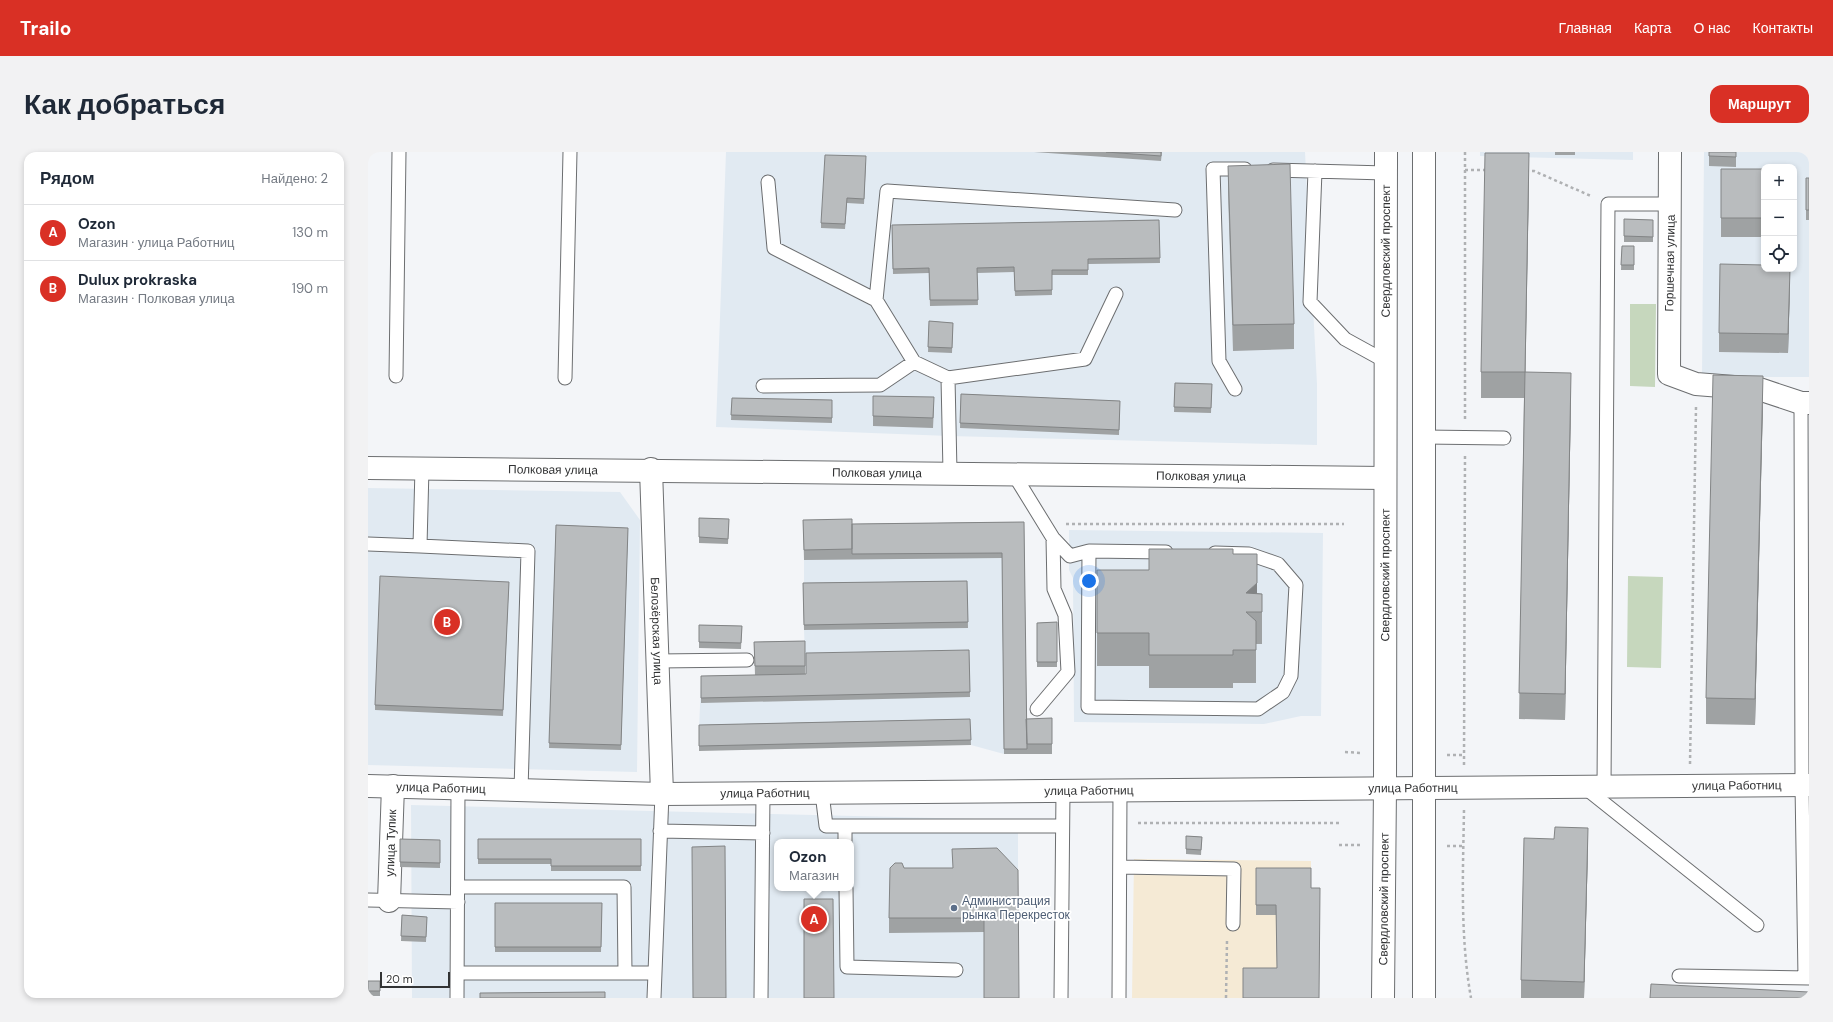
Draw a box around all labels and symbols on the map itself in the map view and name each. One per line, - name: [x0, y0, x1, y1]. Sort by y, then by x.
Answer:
- street label: Свердловский проспект: [1378, 184, 1394, 317]
- street label: Горшечная улица: [1661, 214, 1679, 312]
- street label: Полковая улица: [508, 461, 598, 478]
- street label: Полковая улица: [832, 465, 922, 481]
- street label: Полковая улица: [1156, 468, 1246, 485]
- street label: Свердловский проспект: [1377, 508, 1393, 641]
- your location: [1079, 571, 1099, 591]
- street label: Белозёрская улица: [647, 577, 666, 685]
- pin: B: [434, 607, 460, 637]
- street label: улица Работниц: [1692, 777, 1782, 794]
- street label: улица Работниц: [396, 779, 486, 797]
- street label: улица Работниц: [1368, 780, 1458, 796]
- street label: улица Работниц: [1044, 782, 1134, 799]
- street label: улица Работниц: [720, 785, 810, 802]
- street label: улица Тупик: [382, 808, 400, 877]
- street label: Свердловский проспект: [1375, 832, 1393, 966]
- place label: Администрация рынка Перекресток: [962, 893, 1071, 923]
- marker: Администрация рынка Перекресток: [949, 903, 959, 913]
- pin: A: [801, 904, 827, 934]
- scale bar: [380, 970, 450, 989]

